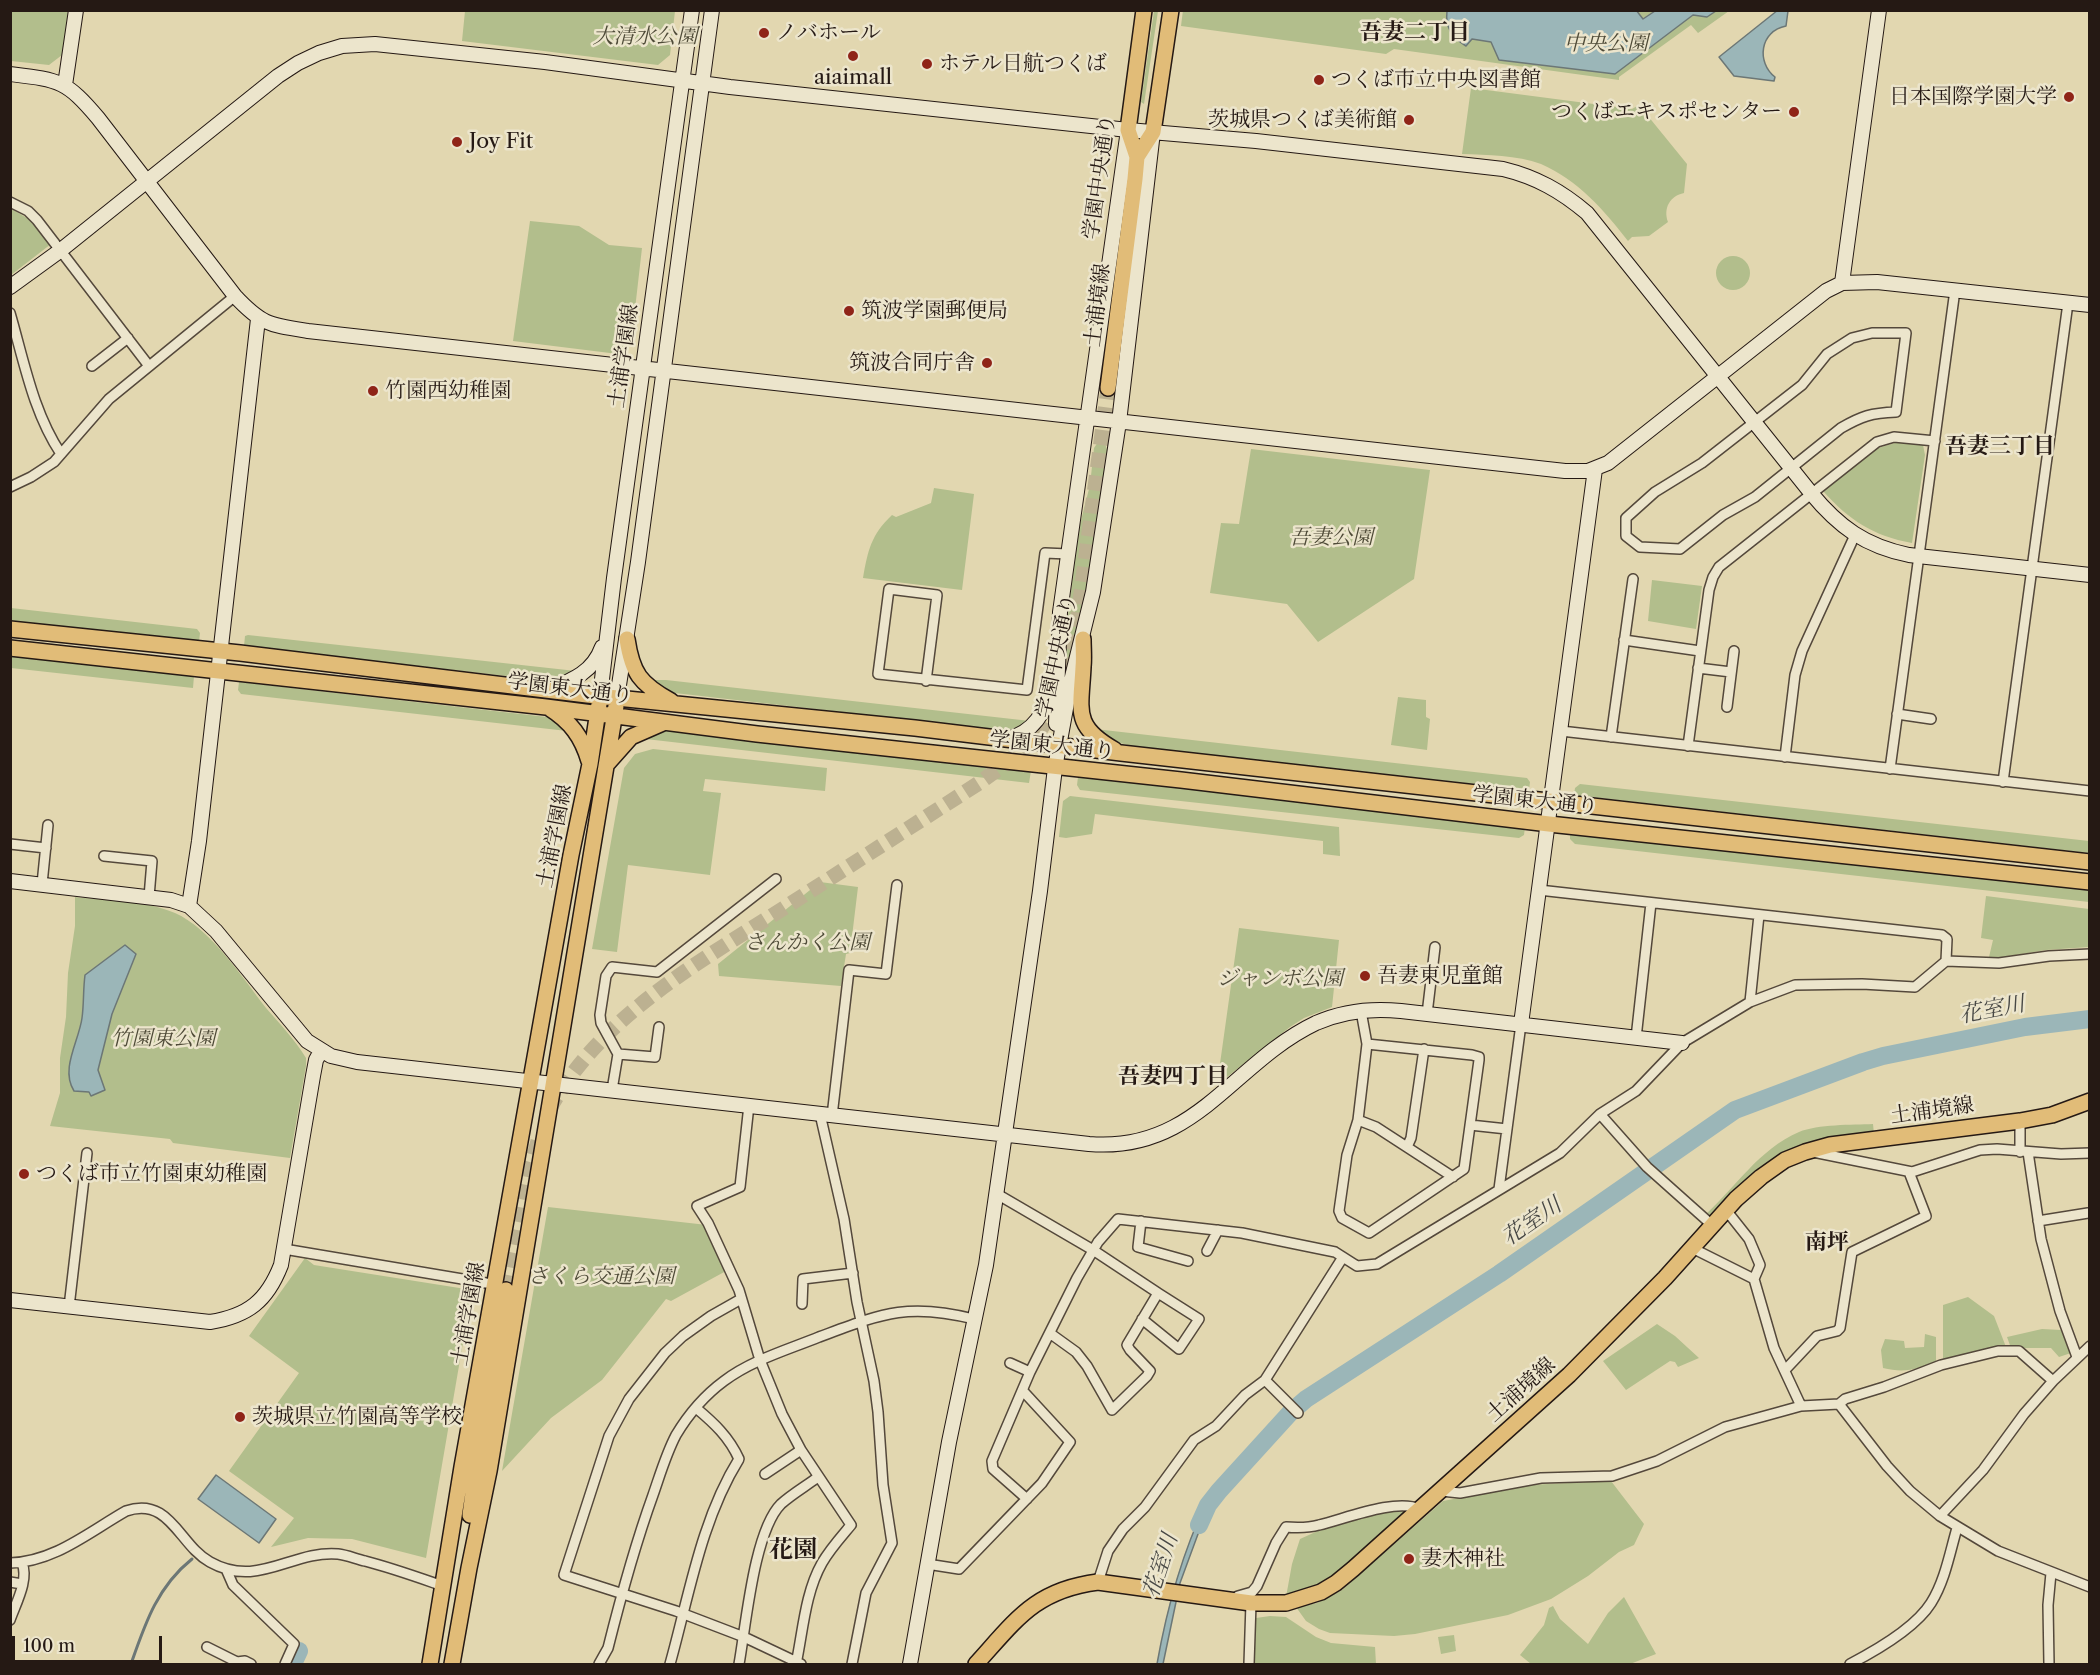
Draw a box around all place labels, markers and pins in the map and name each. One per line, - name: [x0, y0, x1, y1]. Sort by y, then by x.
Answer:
- place label: ノバホール: [776, 20, 881, 46]
- marker: ノバホール: [757, 26, 771, 40]
- marker: aiaimall: [846, 49, 860, 63]
- place label: ホテル日航つくば: [939, 51, 1107, 77]
- marker: ホテル日航つくば: [920, 57, 934, 71]
- place label: aiaimall: [814, 65, 892, 91]
- place label: つくば市立中央図書館: [1331, 67, 1541, 93]
- marker: つくば市立中央図書館: [1312, 73, 1326, 87]
- place label: 日本国際学園大学: [1889, 84, 2057, 110]
- marker: 日本国際学園大学: [2062, 90, 2076, 104]
- place label: つくばエキスポセンター: [1551, 99, 1782, 125]
- marker: つくばエキスポセンター: [1787, 105, 1801, 119]
- place label: 茨城県つくば美術館: [1208, 107, 1397, 133]
- marker: 茨城県つくば美術館: [1402, 113, 1416, 127]
- place label: Joy Fit: [469, 129, 533, 155]
- marker: Joy Fit: [450, 135, 464, 149]
- place label: 筑波学園郵便局: [861, 298, 1008, 324]
- marker: 筑波学園郵便局: [842, 304, 856, 318]
- place label: 筑波合同庁舎: [849, 350, 975, 376]
- marker: 筑波合同庁舎: [980, 356, 994, 370]
- place label: 竹園西幼稚園: [385, 378, 511, 404]
- marker: 竹園西幼稚園: [366, 384, 380, 398]
- place label: 吾妻東児童館: [1377, 963, 1503, 989]
- marker: 吾妻東児童館: [1358, 969, 1372, 983]
- place label: つくば市立竹園東幼稚園: [36, 1161, 267, 1187]
- marker: つくば市立竹園東幼稚園: [17, 1167, 31, 1181]
- place label: 茨城県立竹園高等学校: [252, 1404, 462, 1430]
- marker: 茨城県立竹園高等学校: [233, 1410, 247, 1424]
- place label: 妻木神社: [1421, 1546, 1505, 1572]
- marker: 妻木神社: [1402, 1552, 1416, 1566]

